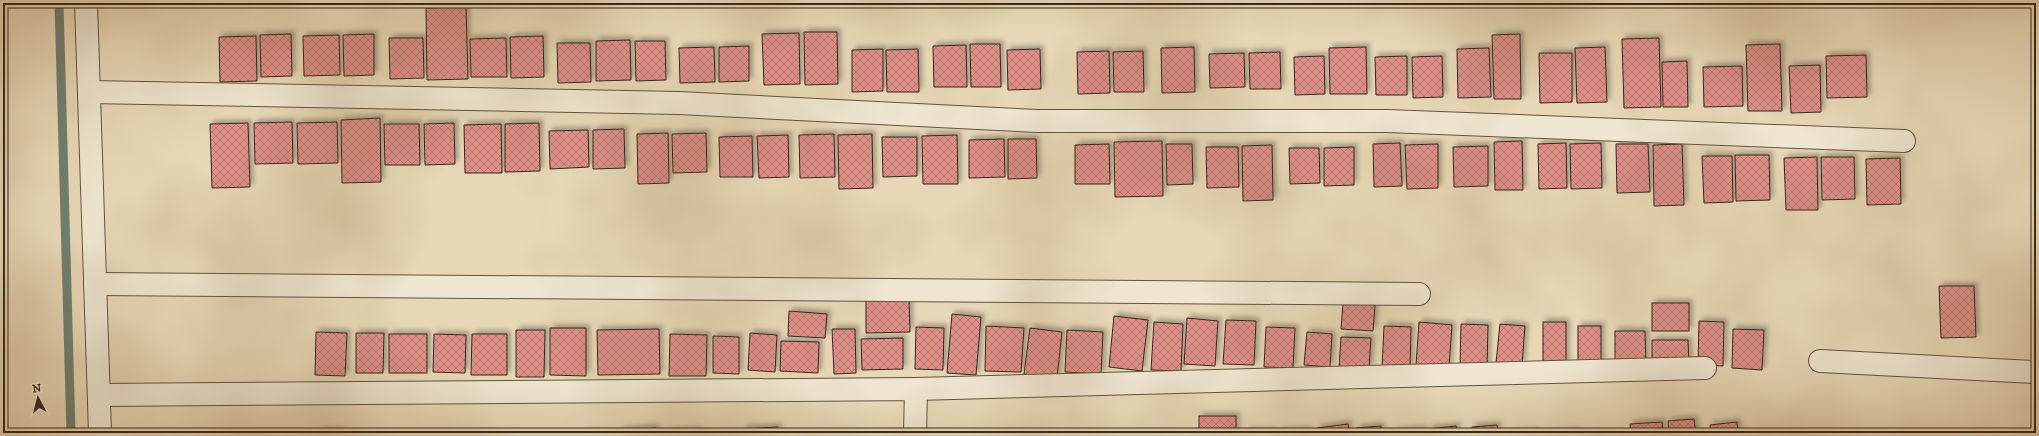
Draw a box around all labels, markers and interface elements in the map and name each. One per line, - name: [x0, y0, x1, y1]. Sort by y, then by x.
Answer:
- north arrow: [18, 378, 58, 418]
- text: N: [32, 382, 42, 397]

